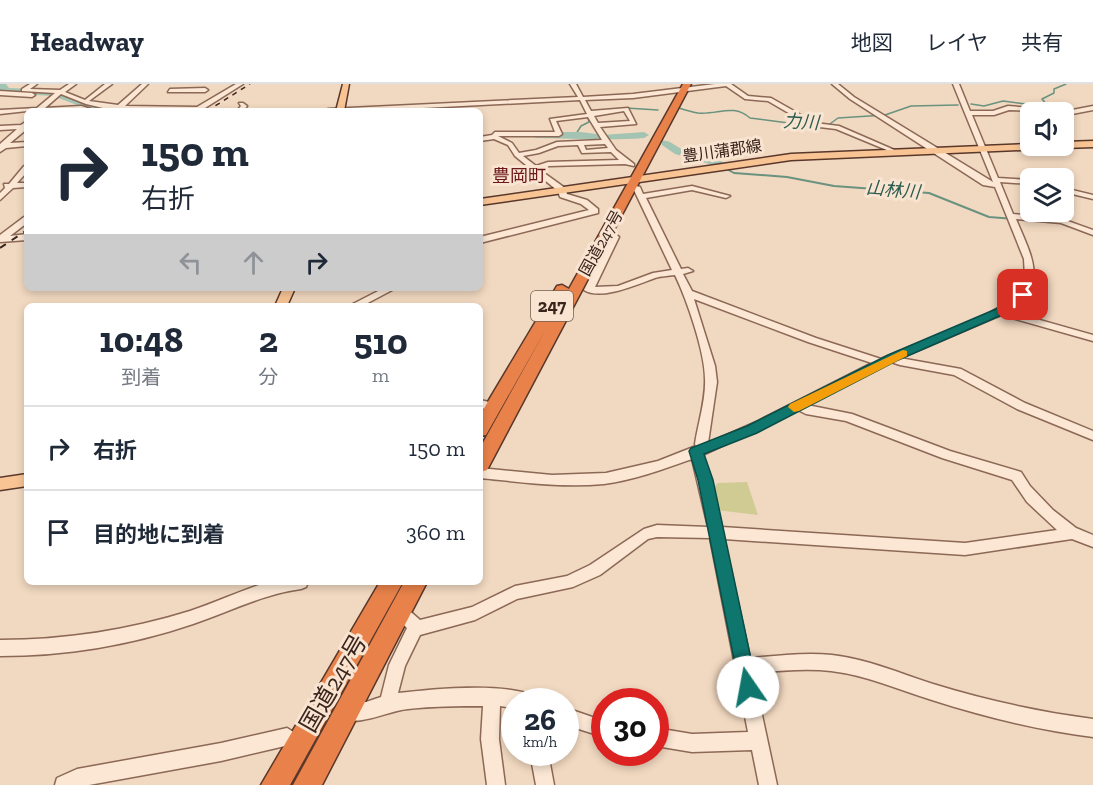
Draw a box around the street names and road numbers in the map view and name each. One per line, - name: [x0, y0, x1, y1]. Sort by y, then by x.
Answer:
- street label: 豊川蒲郡線: [681, 136, 763, 166]
- street label: 国道247号: [575, 207, 627, 279]
- road number: 247: [531, 291, 573, 321]
- street label: 国道247号: [293, 629, 373, 737]

